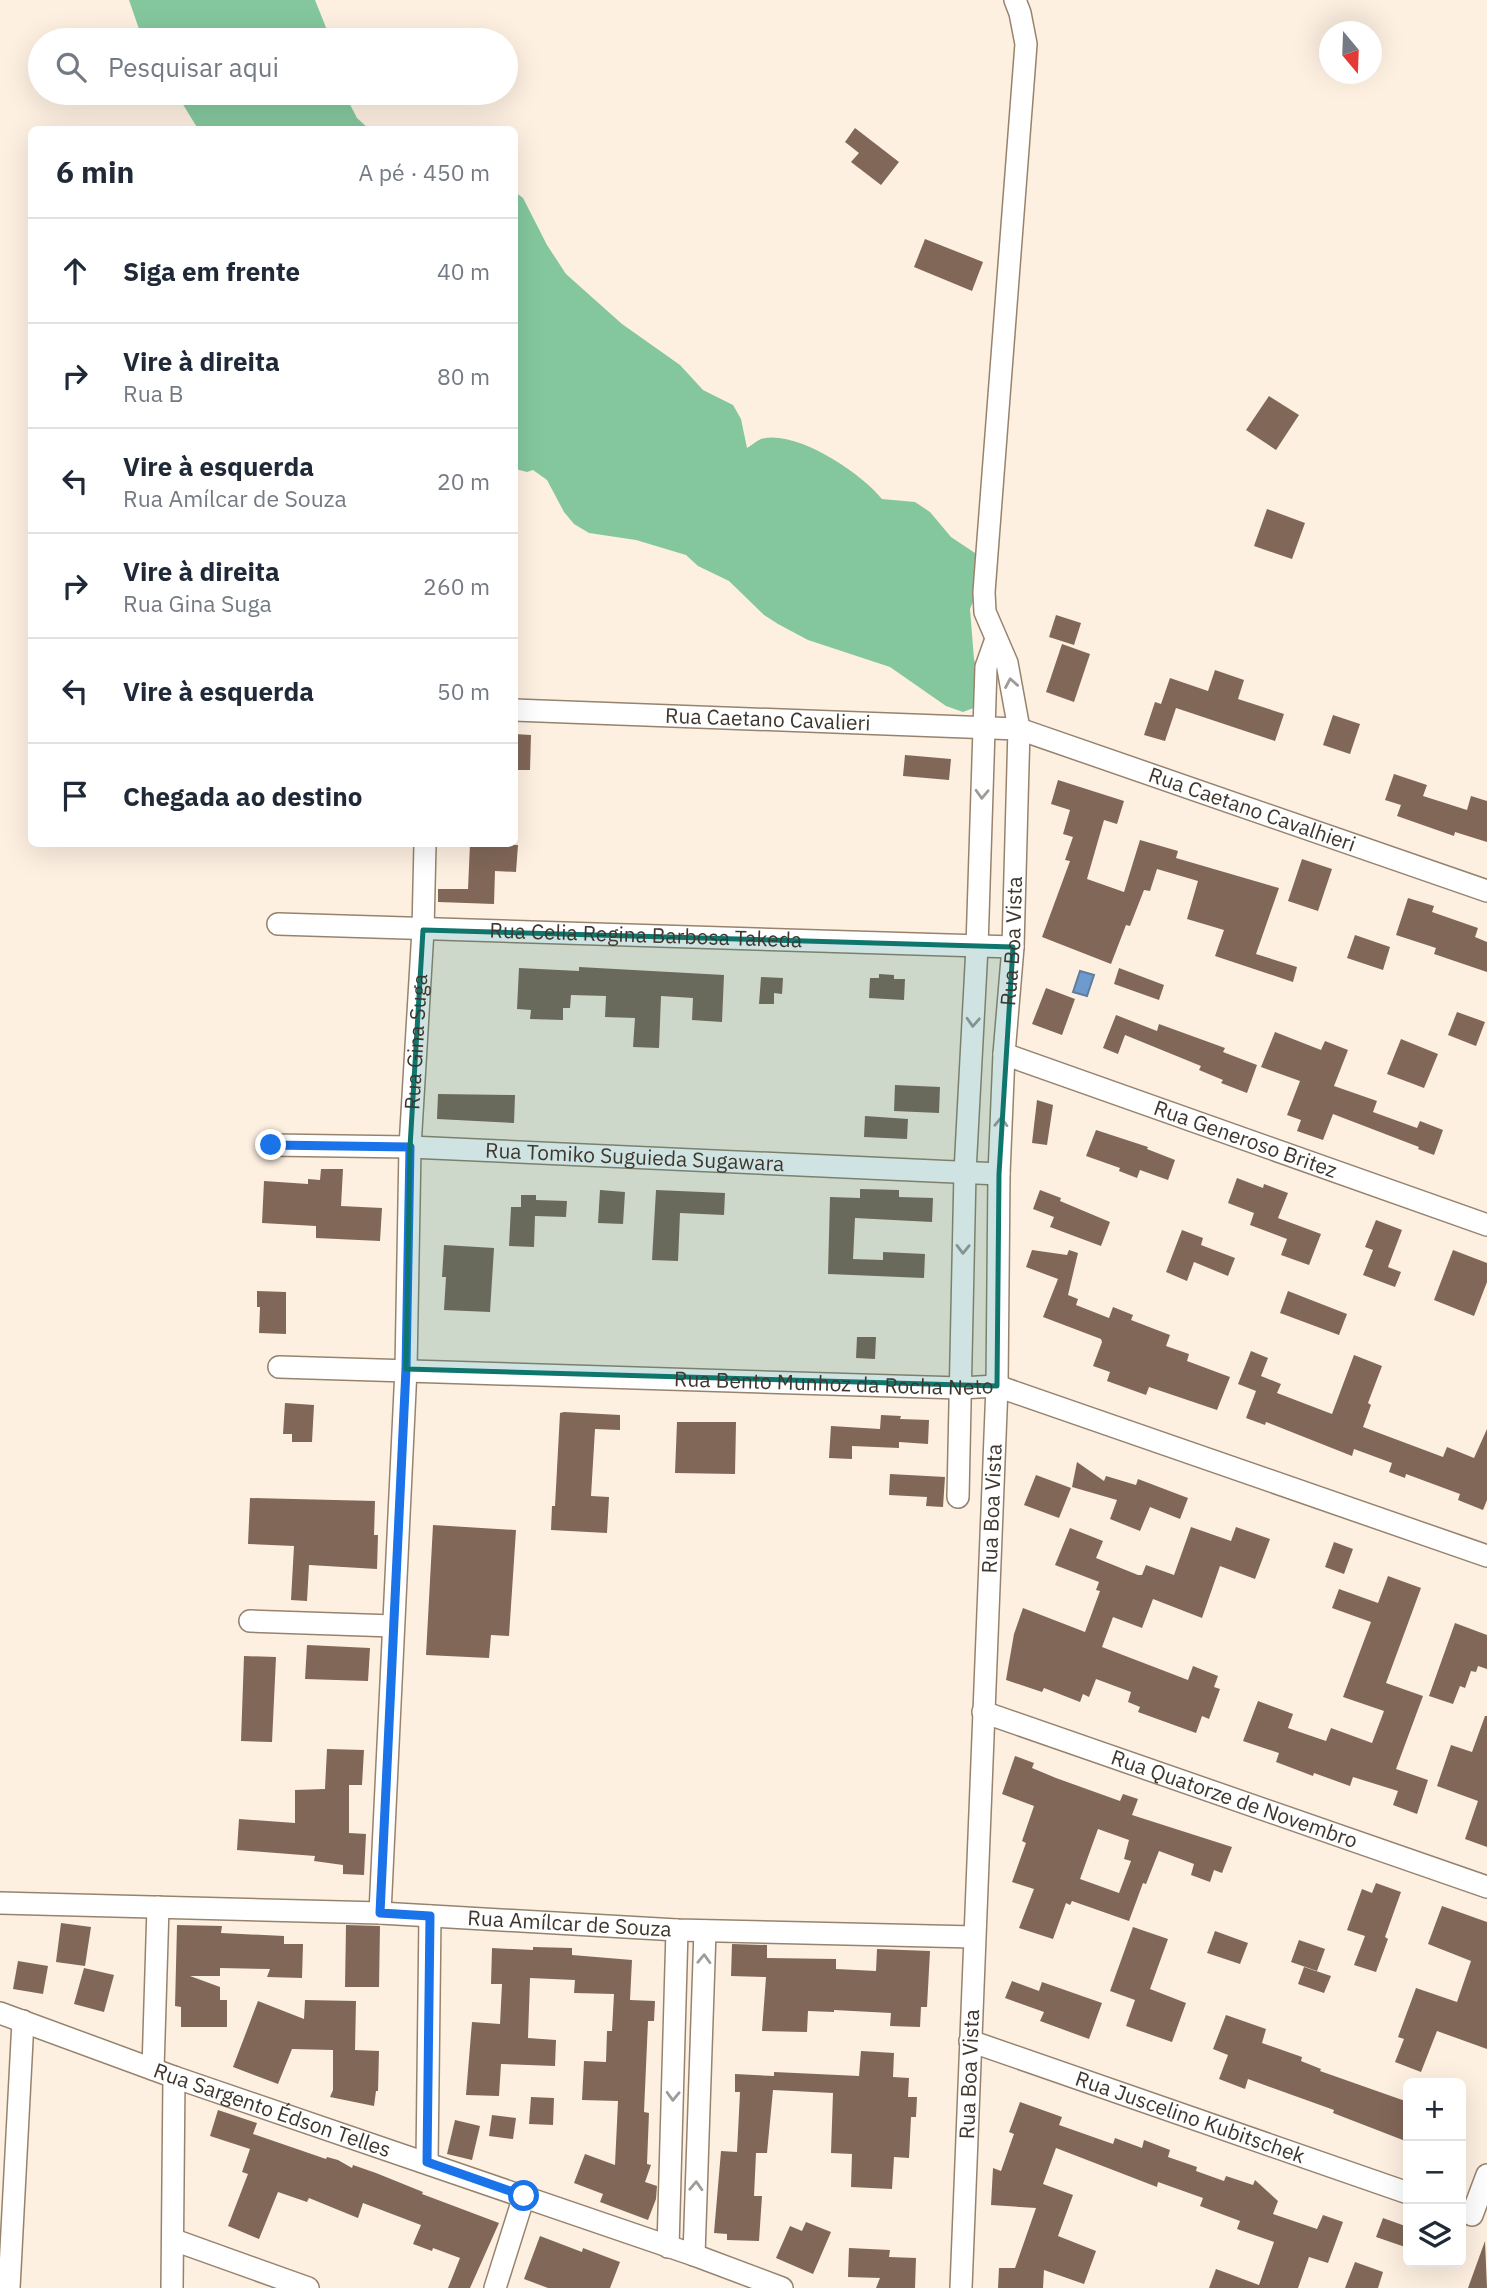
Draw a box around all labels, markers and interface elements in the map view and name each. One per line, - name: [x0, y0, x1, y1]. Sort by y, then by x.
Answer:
- north arrow: [1319, 21, 1382, 84]
- search box: [28, 28, 518, 105]
- icon: search: [52, 48, 90, 86]
- text: Pesquisar aqui: [108, 50, 279, 84]
- text: 6 min: [56, 152, 134, 191]
- text: A pé · 450 m: [359, 157, 490, 187]
- icon: ahead: [56, 252, 94, 290]
- text: Siga em frente: [123, 254, 300, 288]
- text: 40 m: [437, 256, 490, 286]
- text: Vire à direita: [123, 344, 280, 378]
- icon: right: [56, 357, 94, 395]
- text: 80 m: [437, 361, 490, 391]
- text: Rua B: [123, 378, 184, 408]
- text: Vire à esquerda: [123, 449, 314, 483]
- icon: left: [56, 462, 94, 500]
- text: 20 m: [437, 466, 490, 496]
- text: Rua Amílcar de Souza: [123, 483, 347, 513]
- text: Vire à direita: [123, 554, 280, 588]
- icon: right: [56, 567, 94, 605]
- text: 260 m: [423, 571, 490, 601]
- text: Rua Gina Suga: [123, 588, 272, 618]
- icon: left: [56, 672, 94, 710]
- text: Vire à esquerda: [123, 674, 314, 708]
- text: 50 m: [437, 676, 490, 706]
- one-way arrow: [1004, 677, 1019, 689]
- street label: Rua Caetano Cavalieri: [665, 701, 871, 736]
- street label: Rua Caetano Cavalhieri: [1145, 760, 1360, 858]
- icon: arrive: [56, 777, 94, 815]
- text: Chegada ao destino: [123, 779, 362, 813]
- one-way arrow: [974, 789, 989, 800]
- street label: Rua Boa Vista: [993, 876, 1028, 1007]
- street label: Rua Celia Regina Barbosa Takeda: [489, 916, 803, 953]
- street label: Rua Gina Suga: [397, 973, 433, 1110]
- one-way arrow: [966, 1016, 981, 1027]
- street label: Rua Generoso Britez: [1150, 1093, 1341, 1184]
- one-way arrow: [993, 1116, 1008, 1127]
- route end: [255, 1129, 286, 1160]
- street label: Rua Tomiko Suguieda Sugawara: [484, 1135, 785, 1177]
- one-way arrow: [955, 1244, 971, 1255]
- street label: Rua Bento Munhoz da Rocha Neto: [674, 1364, 994, 1401]
- street label: Rua Boa Vista: [975, 1443, 1008, 1574]
- street label: Rua Quatorze de Novembro: [1108, 1743, 1362, 1854]
- street label: Rua Amílcar de Souza: [467, 1903, 672, 1943]
- one-way arrow: [696, 1953, 711, 1964]
- street label: Rua Boa Vista: [952, 2009, 985, 2140]
- street label: Rua Sargento Édson Telles: [150, 2056, 395, 2163]
- street label: Rua Juscelino Kubitschek: [1072, 2064, 1309, 2169]
- map controls: [1403, 2078, 1466, 2267]
- button: +: [1403, 2078, 1466, 2141]
- one-way arrow: [666, 2091, 681, 2102]
- button: −: [1403, 2141, 1466, 2204]
- route start: [508, 2180, 539, 2211]
- one-way arrow: [689, 2181, 704, 2192]
- button: layers: [1403, 2204, 1466, 2267]

